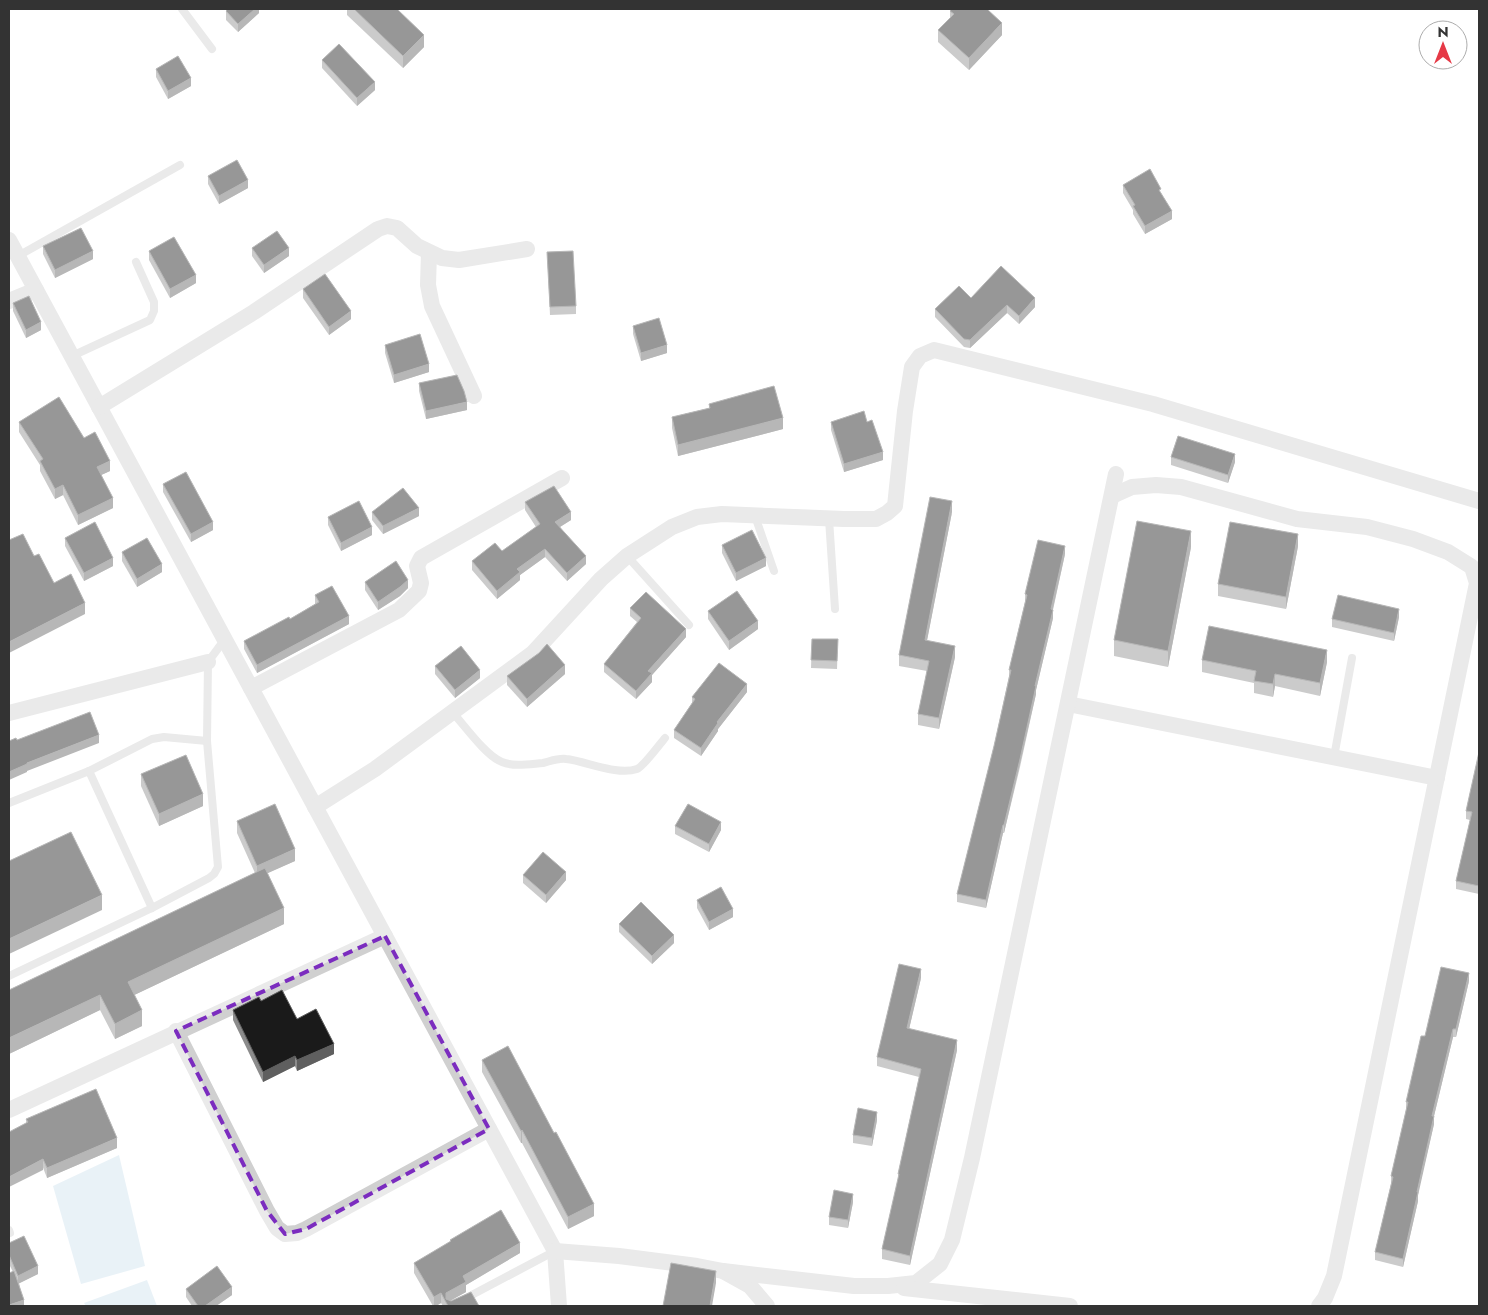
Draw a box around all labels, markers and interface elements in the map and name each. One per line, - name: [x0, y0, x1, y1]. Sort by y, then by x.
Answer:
- north arrow: [1418, 20, 1468, 70]
- text: N: [1437, 22, 1449, 42]

